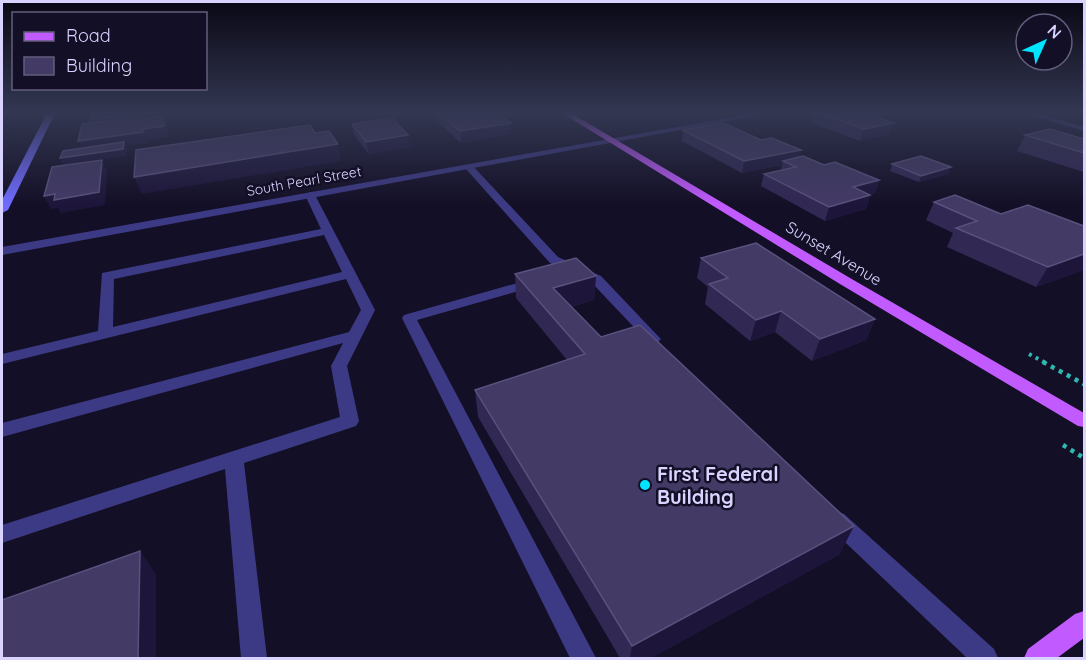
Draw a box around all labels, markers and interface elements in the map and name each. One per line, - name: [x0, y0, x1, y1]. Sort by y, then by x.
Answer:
- legend: [12, 12, 207, 90]
- north arrow: [1014, 12, 1074, 72]
- text: N: [1043, 20, 1066, 43]
- text: Road: [66, 24, 111, 47]
- text: Building: [66, 54, 132, 77]
- street label: South Pearl Street: [245, 162, 363, 200]
- street label: Sunset Avenue: [782, 217, 886, 289]
- place label: First Federal Building: [657, 461, 779, 509]
- marker: First Federal Building: [638, 478, 652, 492]

